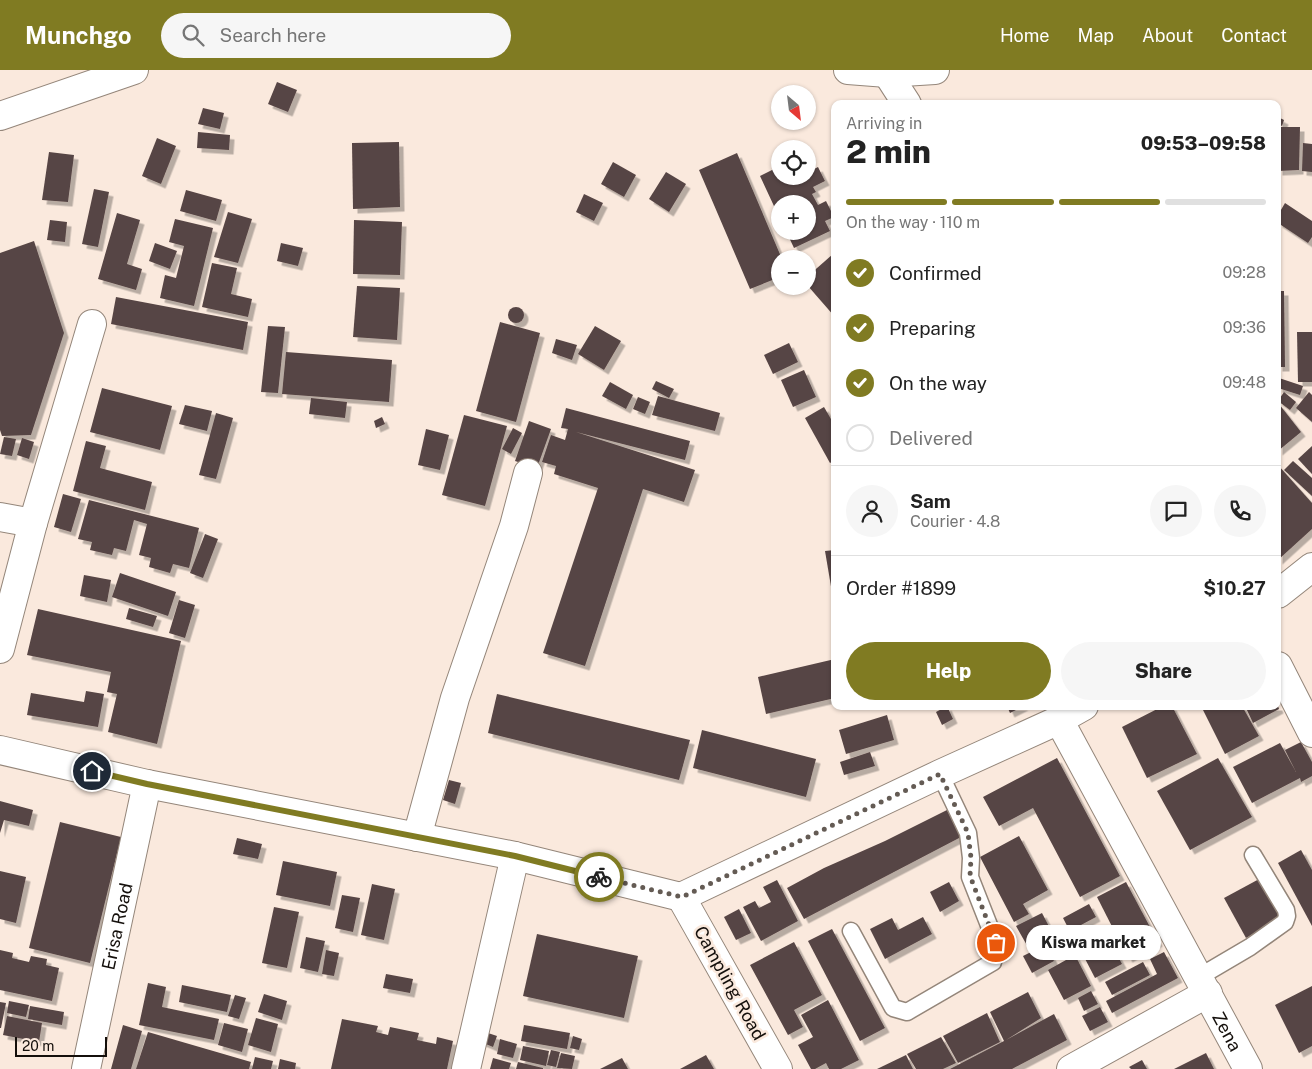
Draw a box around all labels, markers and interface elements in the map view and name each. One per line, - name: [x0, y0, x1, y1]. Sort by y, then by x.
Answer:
- search box: [161, 13, 511, 58]
- text: Munchgo: [25, 21, 131, 49]
- icon: search: [179, 21, 207, 49]
- text: Search here: [219, 24, 326, 46]
- text: Home: [1000, 25, 1050, 46]
- text: Map: [1078, 25, 1114, 46]
- text: About: [1142, 25, 1193, 46]
- text: Contact: [1221, 25, 1287, 46]
- north arrow: [771, 85, 816, 130]
- map controls: [771, 85, 816, 295]
- text: Arriving in: [846, 114, 922, 133]
- text: 09:53–09:58: [1141, 132, 1266, 154]
- text: 2 min: [846, 133, 931, 170]
- button: locate: [771, 140, 816, 185]
- button: +: [771, 195, 816, 240]
- text: On the way · 110 m: [846, 213, 980, 232]
- button: −: [771, 250, 816, 295]
- icon: check: [846, 259, 874, 287]
- text: Confirmed: [889, 262, 982, 284]
- text: 09:28: [1222, 263, 1266, 282]
- icon: check: [846, 314, 874, 342]
- text: Preparing: [889, 317, 976, 339]
- text: 09:36: [1223, 318, 1266, 337]
- icon: check: [846, 369, 874, 397]
- text: On the way: [889, 372, 987, 394]
- text: 09:48: [1222, 373, 1266, 392]
- text: Delivered: [889, 427, 973, 449]
- button: person: [846, 485, 898, 537]
- button: chat: [1150, 485, 1202, 537]
- button: phone: [1214, 485, 1266, 537]
- text: Sam: [910, 490, 951, 512]
- text: Courier · 4.8: [910, 512, 1000, 531]
- text: Order #1899: [846, 577, 956, 599]
- text: $10.27: [1203, 577, 1266, 599]
- button: Help: [846, 642, 1051, 700]
- button: Share: [1061, 642, 1266, 700]
- pin: [71, 750, 113, 792]
- icon: home: [78, 757, 106, 785]
- courier: [574, 852, 624, 902]
- icon: bike: [585, 863, 613, 891]
- street label: Erisa Road: [97, 881, 136, 972]
- street label: Campling Road: [690, 922, 770, 1044]
- pin: [975, 922, 1017, 964]
- callout: Kiswa market: [1026, 926, 1161, 960]
- icon: bag: [982, 929, 1010, 957]
- text: Kiswa market: [1041, 933, 1146, 952]
- street label: Zena: [1208, 1008, 1247, 1055]
- scale bar: [15, 1034, 108, 1057]
- text: 20 m: [22, 1038, 54, 1054]

